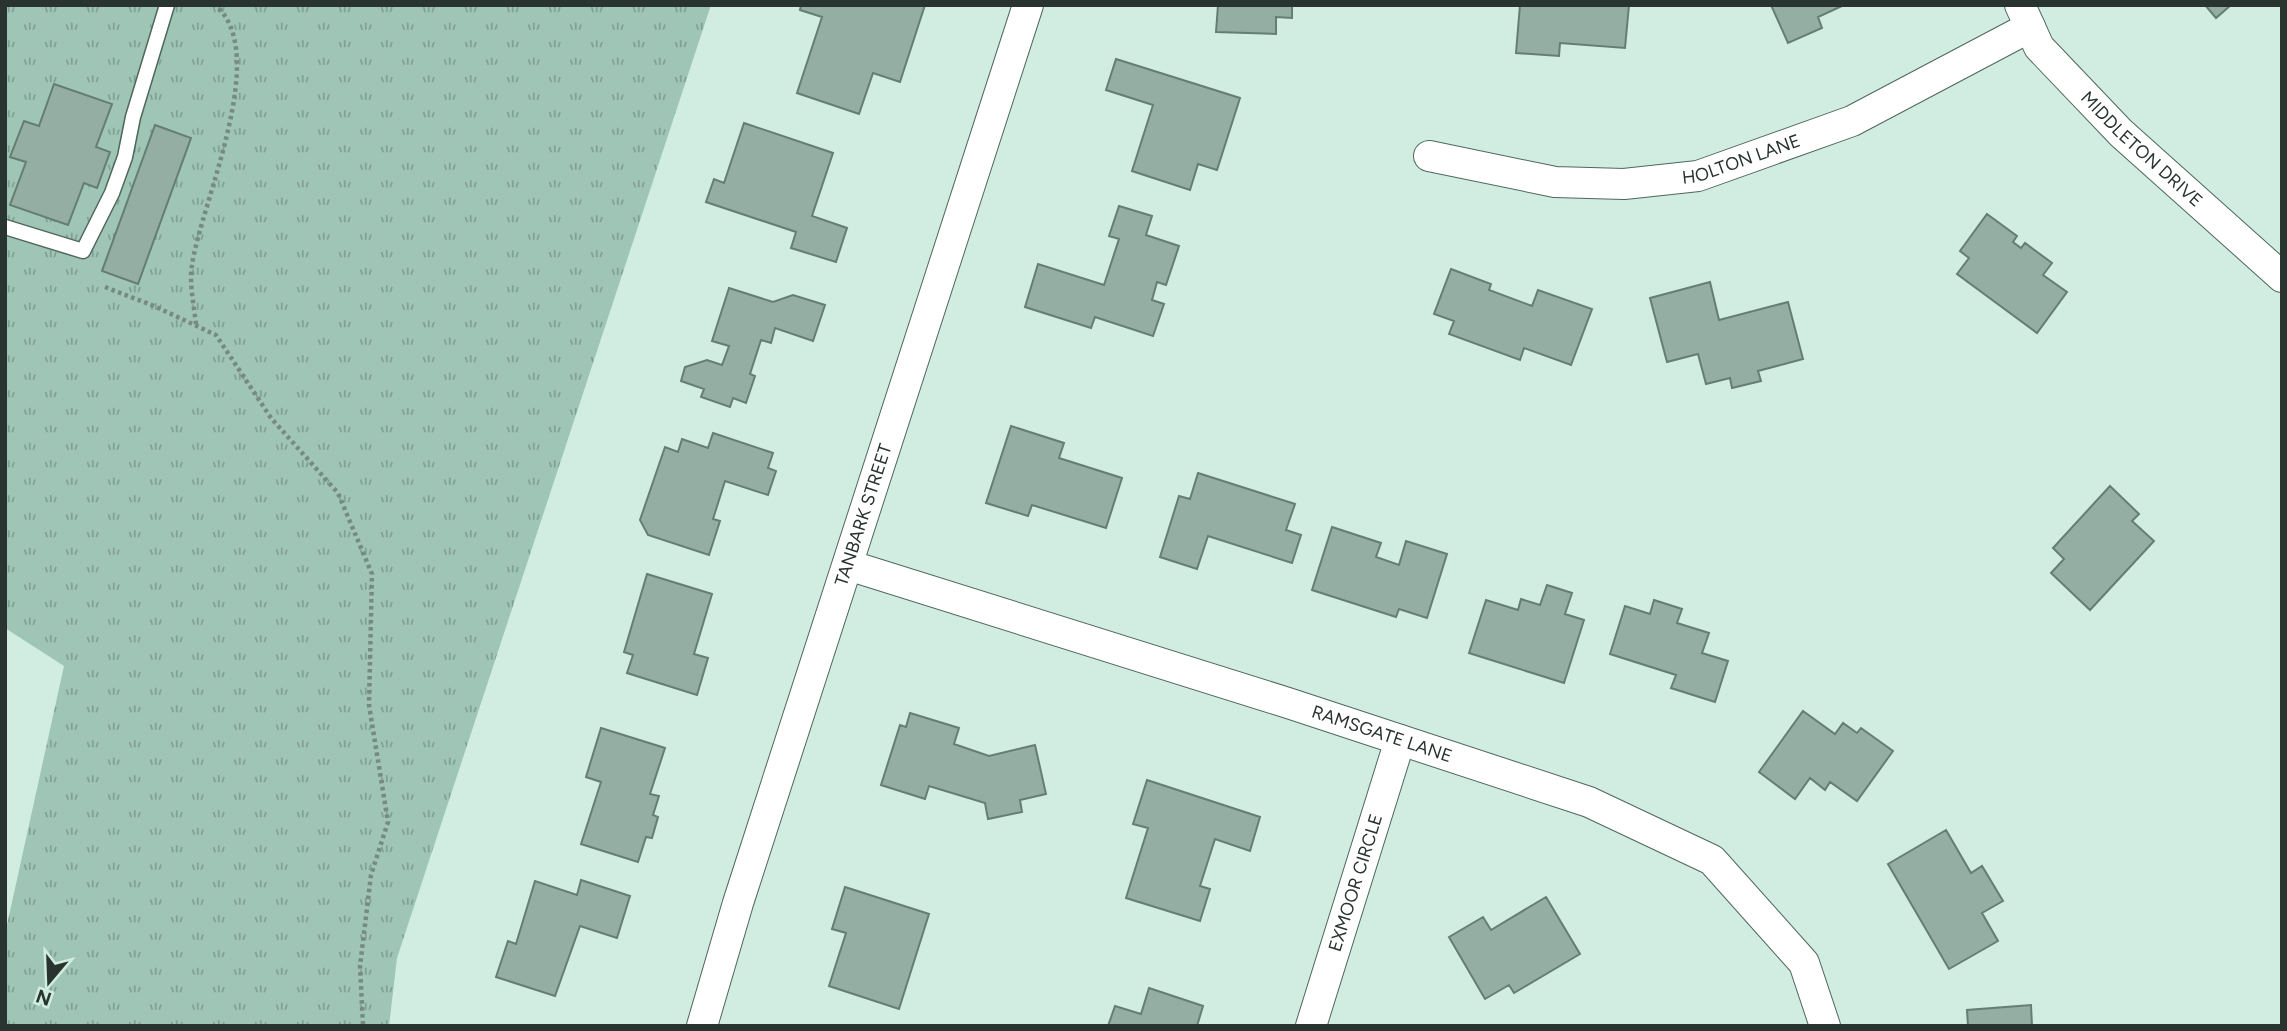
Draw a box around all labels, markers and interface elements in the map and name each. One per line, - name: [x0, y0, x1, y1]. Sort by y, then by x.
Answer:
- street label: MIDDLETON DRIVE: [2076, 87, 2207, 212]
- street label: HOLTON LANE: [1681, 129, 1803, 189]
- street label: TANBARK STREET: [830, 441, 897, 589]
- street label: RAMSGATE LANE: [1309, 701, 1455, 767]
- street label: EXMOOR CIRCLE: [1324, 811, 1387, 954]
- north arrow: [14, 947, 84, 1017]
- text: N: [33, 984, 54, 1011]

